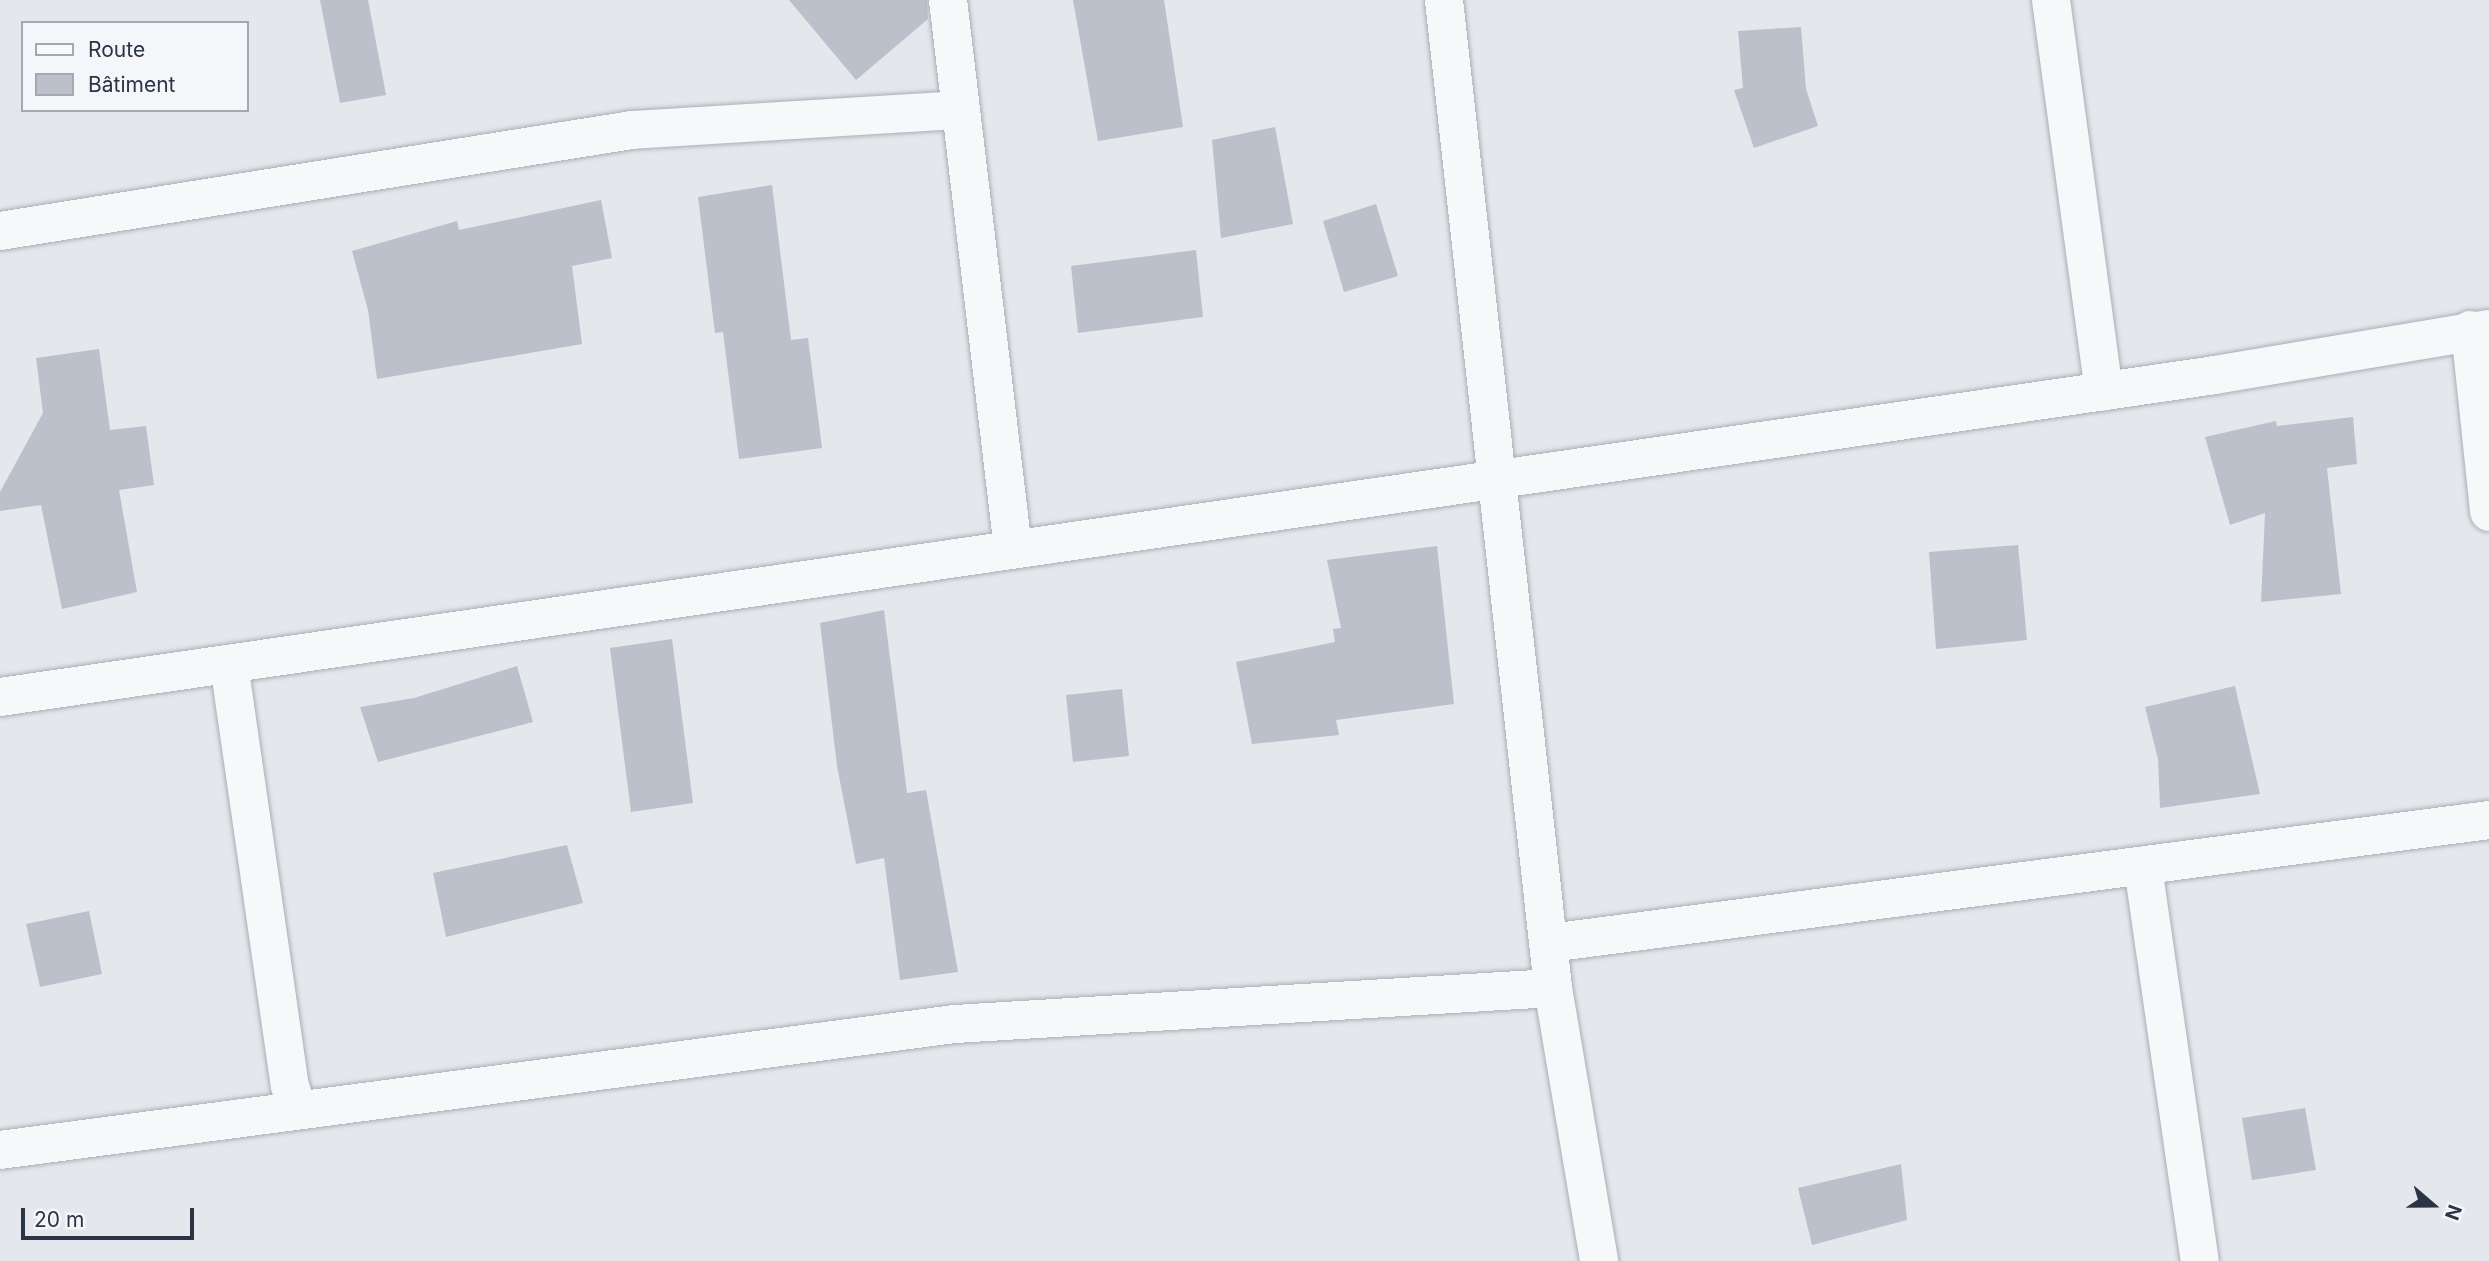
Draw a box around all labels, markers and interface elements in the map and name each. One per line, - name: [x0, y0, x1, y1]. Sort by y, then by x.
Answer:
- legend: [21, 21, 248, 112]
- text: Route: [88, 37, 145, 62]
- text: Bâtiment: [88, 72, 175, 97]
- north arrow: [2398, 1170, 2468, 1240]
- scale bar: [24, 1194, 198, 1238]
- text: N: [2440, 1202, 2466, 1223]
- text: 20 m: [34, 1207, 84, 1232]

